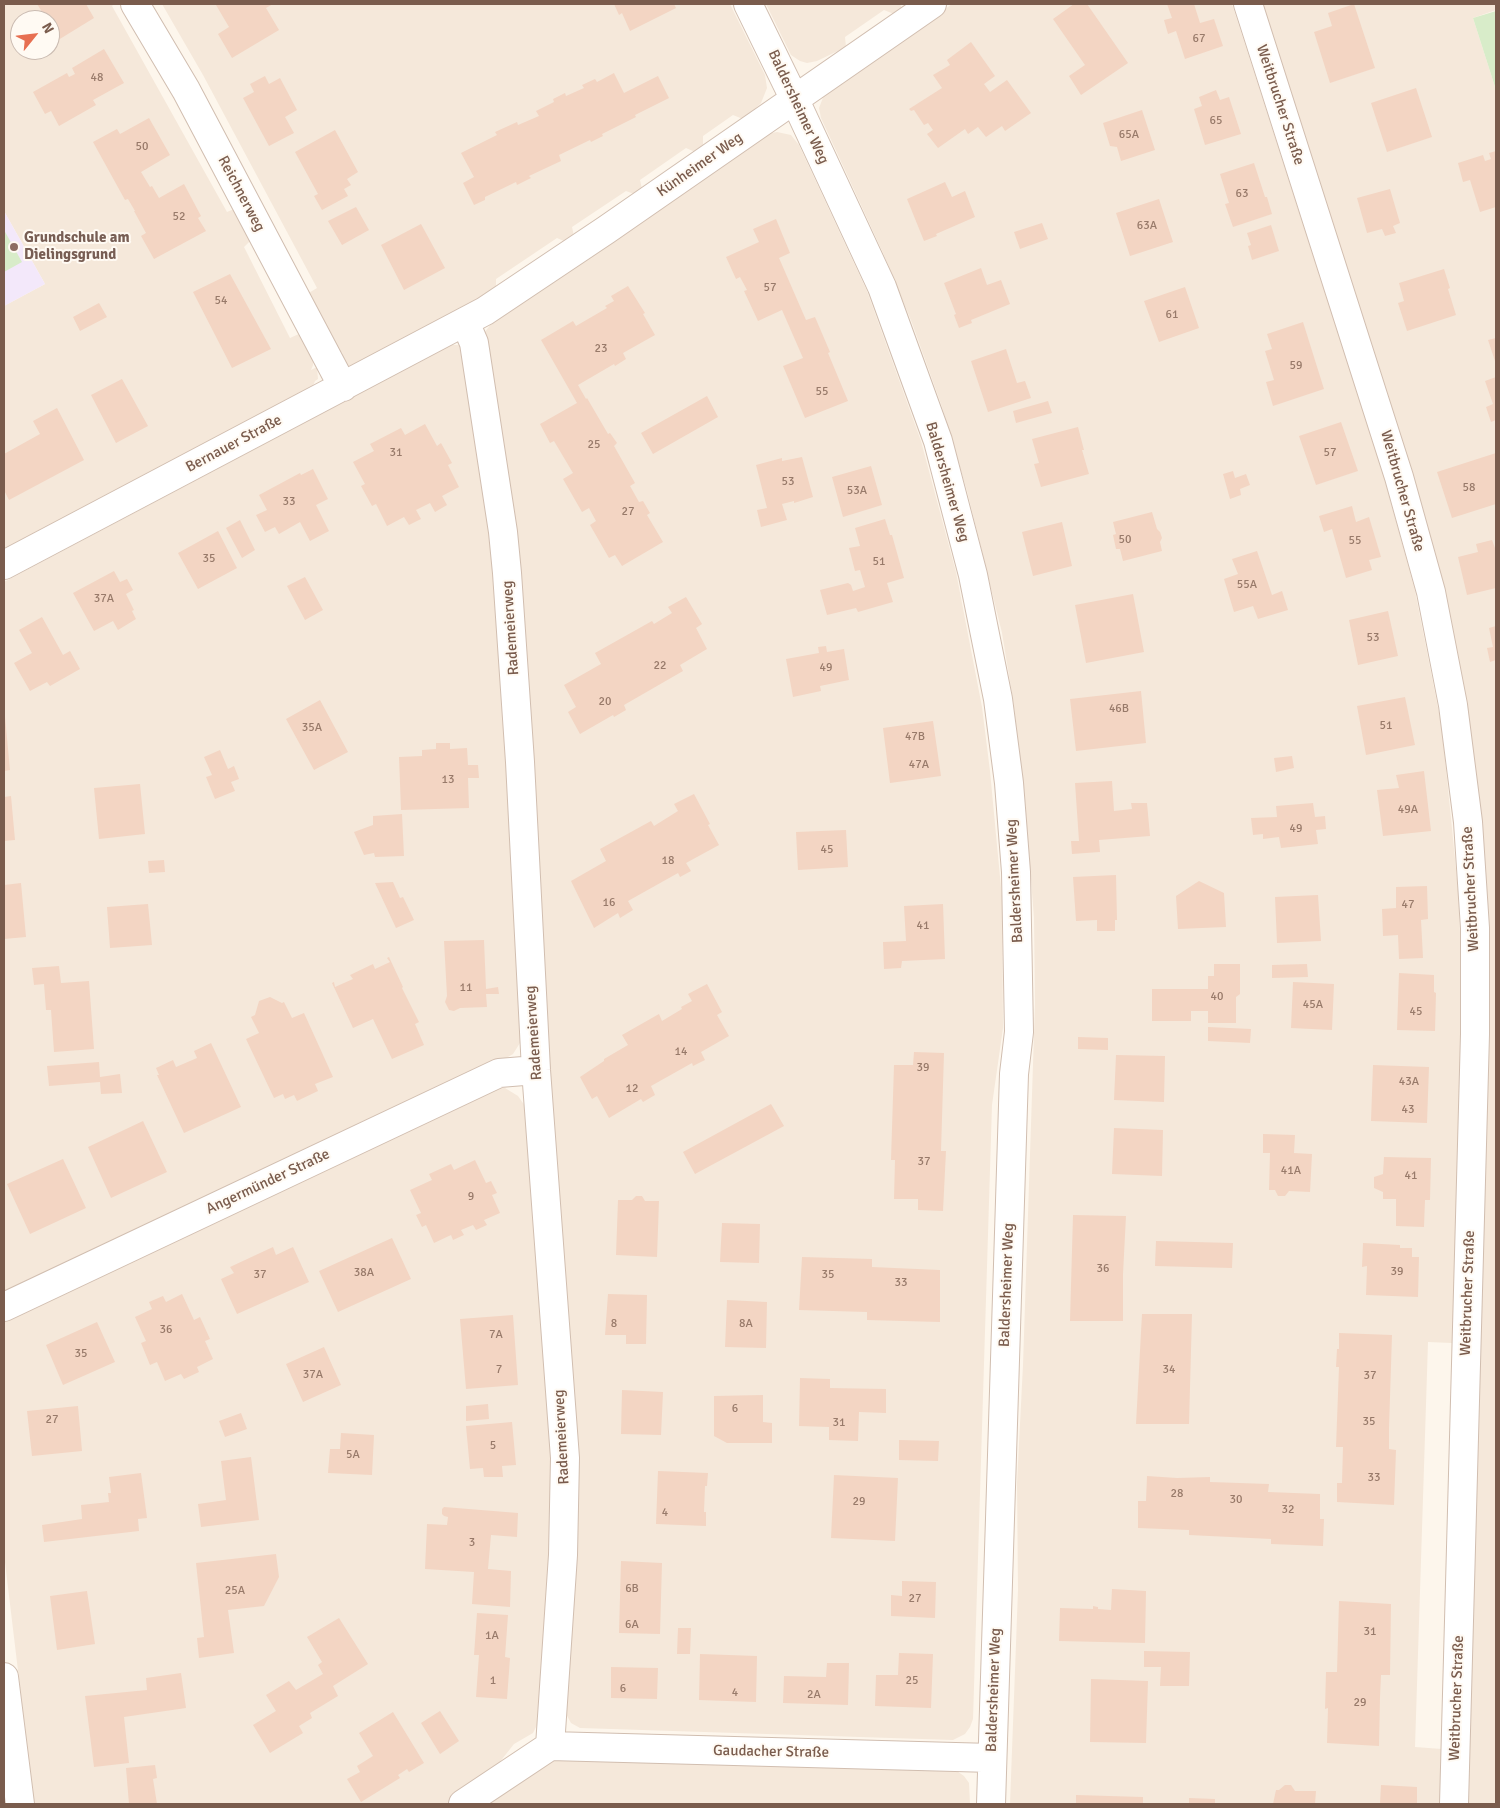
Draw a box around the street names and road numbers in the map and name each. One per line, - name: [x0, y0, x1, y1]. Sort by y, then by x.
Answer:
- street label: Weitbrucher Straße: [1252, 42, 1308, 168]
- street label: Baldersheimer Weg: [764, 47, 832, 167]
- street label: Künheimer Weg: [654, 129, 746, 201]
- street label: Reichnerweg: [214, 153, 268, 235]
- street label: Bernauer Straße: [183, 411, 285, 477]
- street label: Baldersheimer Weg: [921, 420, 973, 544]
- street label: Weitbrucher Straße: [1376, 428, 1428, 554]
- street label: Rademeierweg: [499, 580, 523, 676]
- street label: Baldersheimer Weg: [1003, 819, 1027, 943]
- street label: Weitbrucher Straße: [1459, 826, 1483, 952]
- street label: Rademeierweg: [522, 985, 546, 1081]
- street label: Angermünder Straße: [203, 1145, 333, 1219]
- street label: Baldersheimer Weg: [996, 1223, 1018, 1347]
- street label: Weitbrucher Straße: [1457, 1230, 1479, 1356]
- street label: Rademeierweg: [551, 1389, 573, 1485]
- street label: Baldersheimer Weg: [983, 1628, 1005, 1752]
- street label: Weitbrucher Straße: [1446, 1635, 1468, 1761]
- street label: Gaudacher Straße: [713, 1742, 829, 1762]

